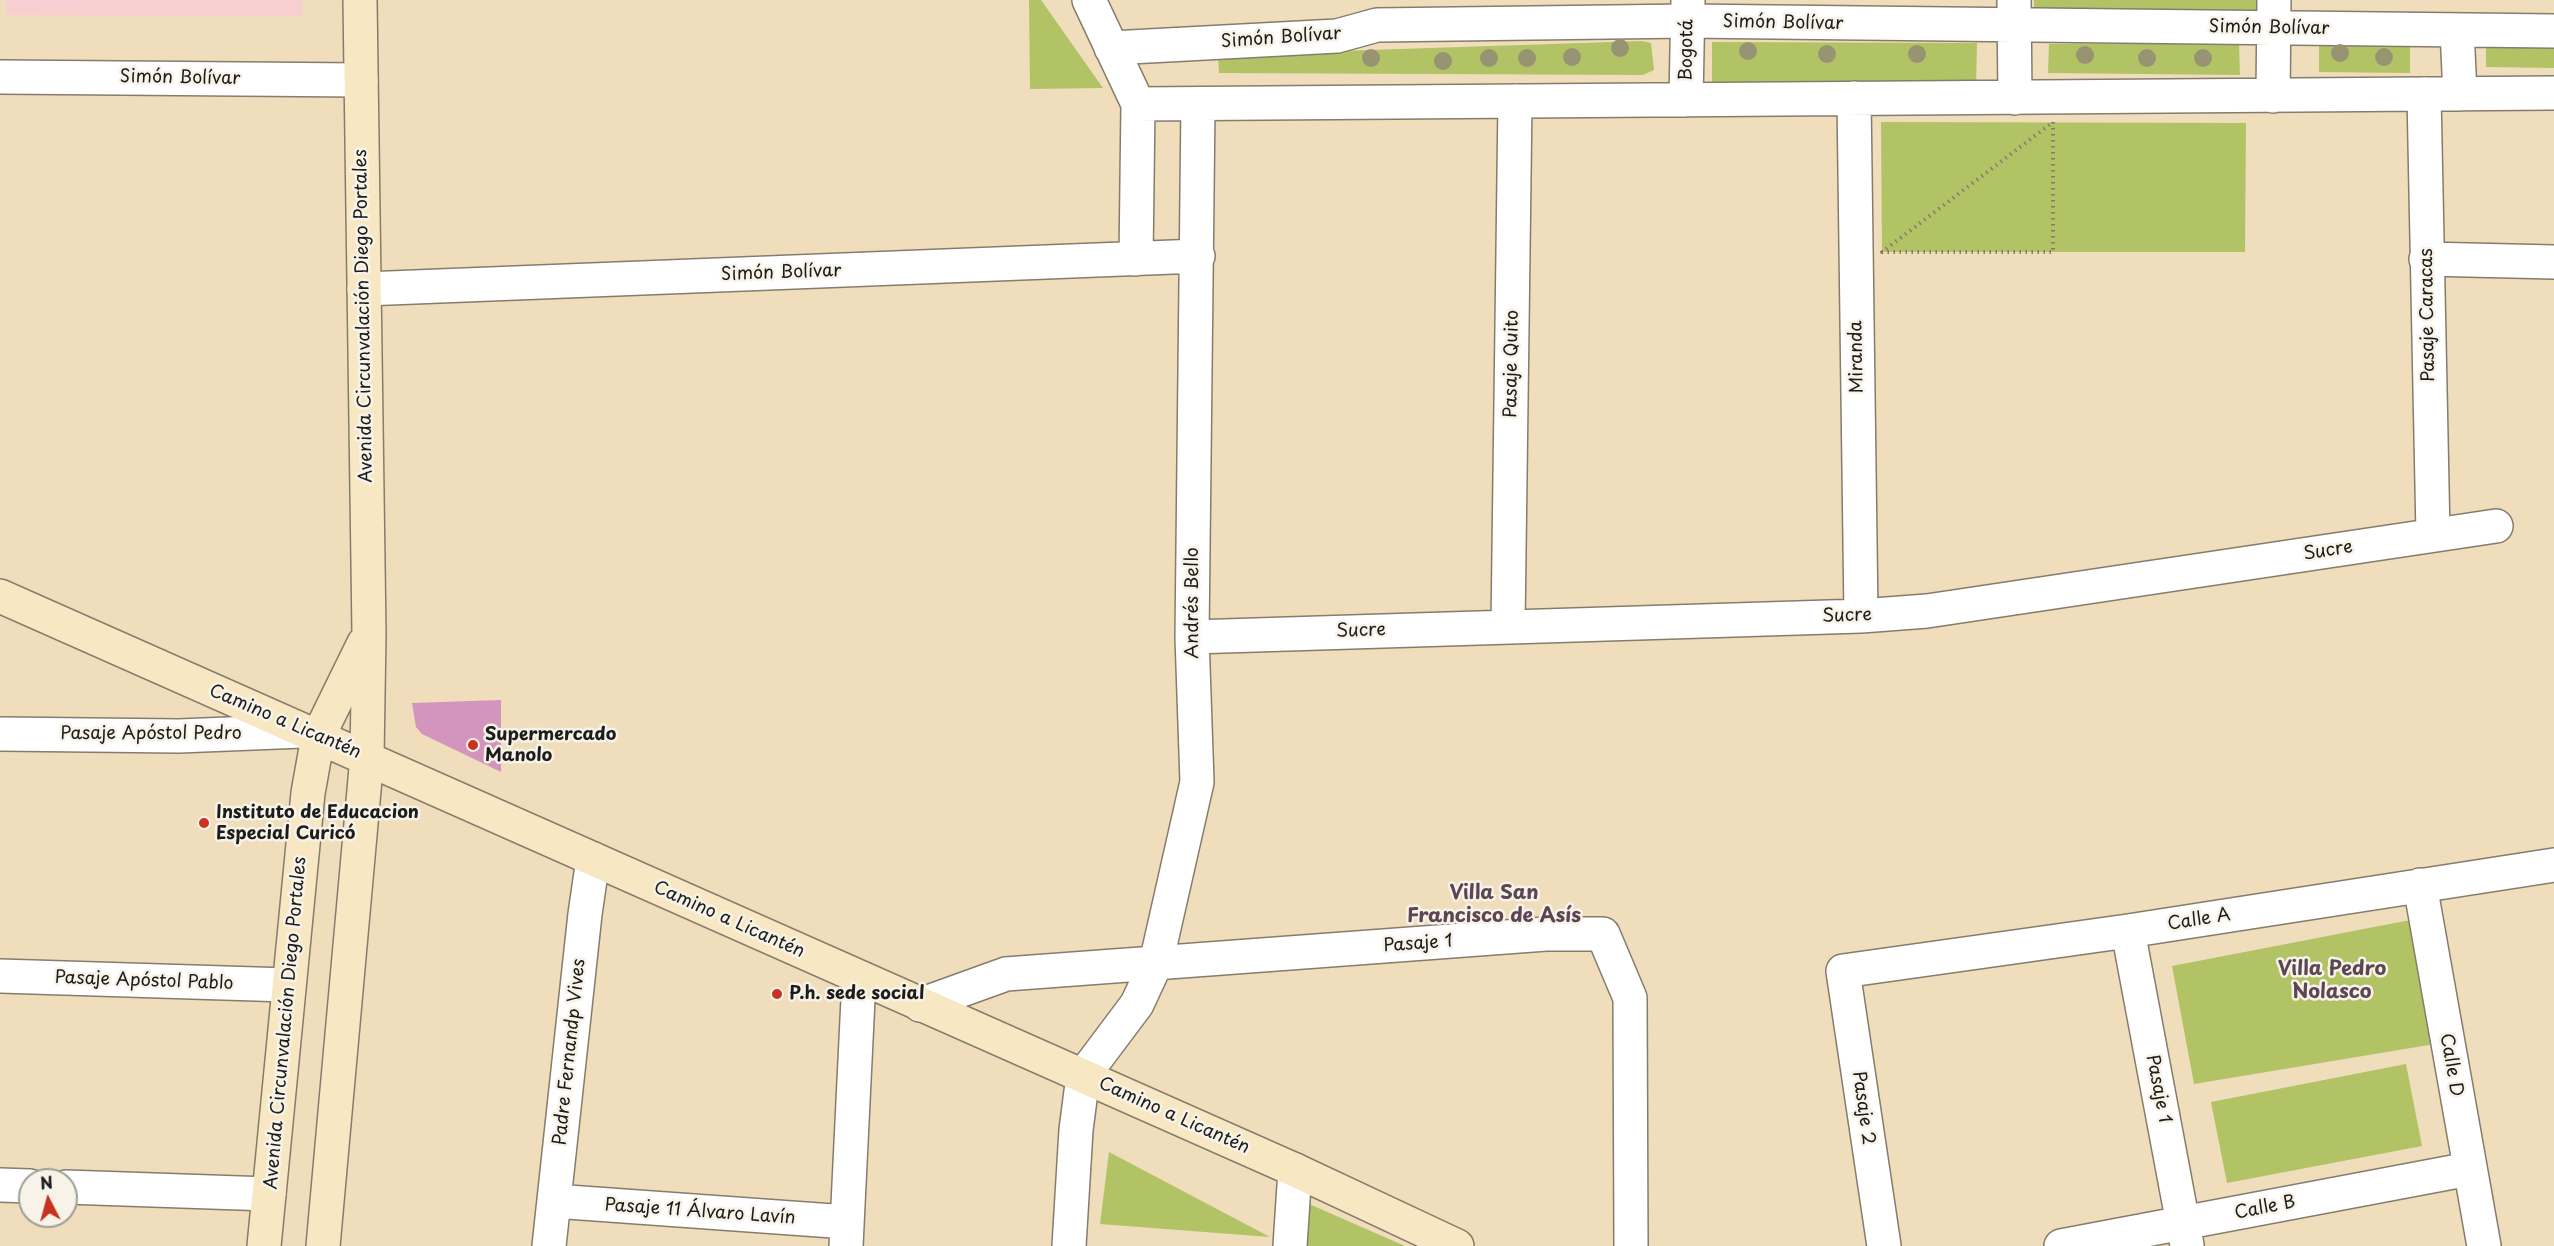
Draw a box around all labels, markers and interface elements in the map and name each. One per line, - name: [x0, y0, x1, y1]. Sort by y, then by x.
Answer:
- street label: Simón Bolívar: [1723, 11, 1843, 35]
- street label: Simón Bolívar: [2209, 16, 2329, 40]
- street label: Bogotá: [1676, 19, 1698, 81]
- street label: Simón Bolívar: [1220, 23, 1342, 53]
- street label: Simón Bolívar: [120, 66, 240, 90]
- street label: Avenida Circunvalación Diego Portales: [350, 149, 378, 483]
- street label: Pasaje Caracas: [2416, 248, 2440, 382]
- street label: Simón Bolívar: [720, 260, 842, 286]
- street label: Pasaje Quito: [1500, 310, 1524, 418]
- street label: Miranda: [1846, 320, 1868, 394]
- street label: Sucre: [2302, 536, 2354, 566]
- street label: Andrés Bello: [1182, 547, 1204, 659]
- street label: Sucre: [1822, 604, 1872, 628]
- street label: Sucre: [1336, 619, 1386, 643]
- street label: Camino a Licantén: [206, 680, 364, 764]
- street label: Pasaje Apóstol Pedro: [60, 723, 242, 745]
- place label: Supermercado Manolo: [485, 724, 616, 766]
- marker: Supermercado Manolo: [466, 738, 480, 752]
- place label: Instituto de Educacion Especial Curicó: [216, 802, 419, 844]
- marker: Instituto de Educacion Especial Curicó: [197, 816, 211, 830]
- street label: Avenida Circunvalación Diego Portales: [261, 856, 311, 1190]
- street label: Camino a Licantén: [650, 877, 808, 963]
- district label: Villa San Francisco de Asís: [1407, 881, 1581, 928]
- street label: Calle A: [2166, 904, 2232, 936]
- street label: Pasaje 1: [1383, 931, 1453, 957]
- district label: Villa Pedro Nolasco: [2278, 957, 2386, 1004]
- street label: Padre Fernandp Vives: [549, 958, 591, 1146]
- street label: Pasaje Apóstol Pablo: [54, 967, 234, 995]
- place label: P.h. sede social: [789, 983, 924, 1005]
- marker: P.h. sede social: [770, 987, 784, 1001]
- street label: Calle D: [2435, 1032, 2467, 1098]
- street label: Pasaje 1: [2141, 1053, 2175, 1125]
- street label: Pasaje 2: [1847, 1070, 1879, 1146]
- street label: Camino a Licantén: [1095, 1073, 1253, 1159]
- north arrow: [18, 1168, 78, 1228]
- text: N: [39, 1169, 54, 1195]
- street label: Calle B: [2233, 1192, 2297, 1224]
- street label: Pasaje 11 Álvaro Lavín: [604, 1195, 796, 1229]

